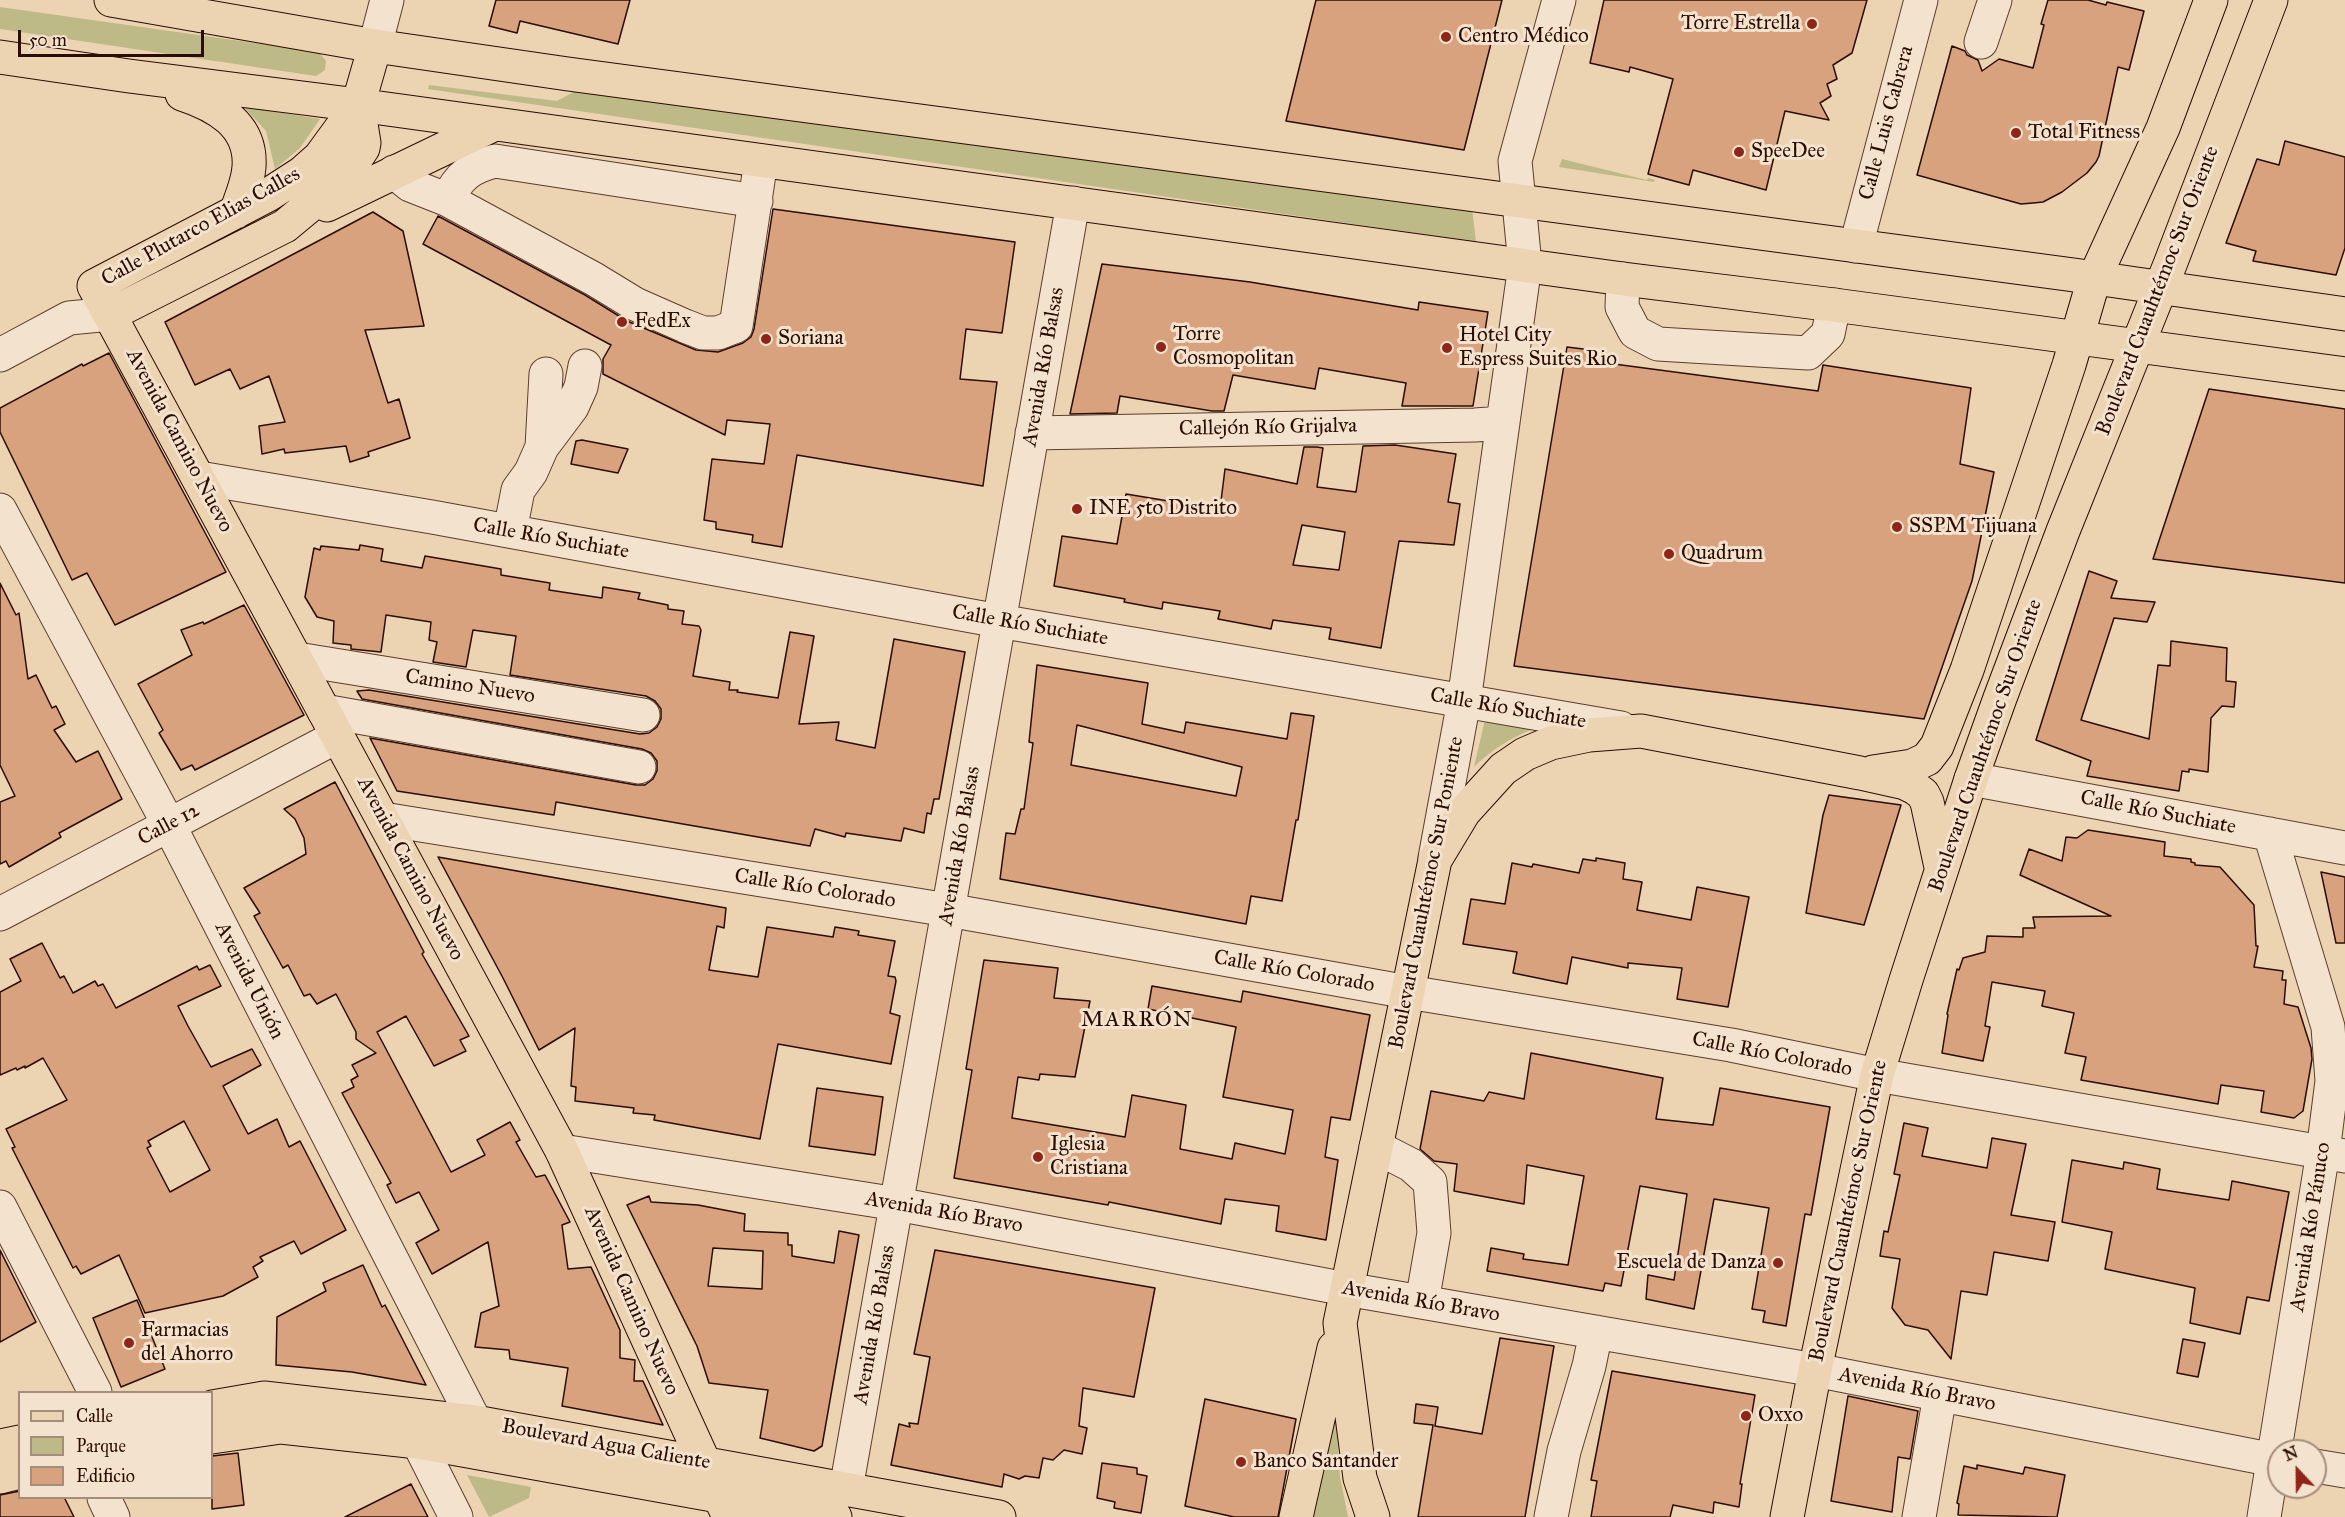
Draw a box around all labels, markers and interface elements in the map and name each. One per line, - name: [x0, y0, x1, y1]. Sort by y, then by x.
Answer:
- place label: Torre Estrella: [1681, 11, 1800, 37]
- marker: Torre Estrella: [1805, 17, 1819, 31]
- scale bar: [21, 18, 207, 56]
- place label: Centro Médico: [1458, 24, 1589, 50]
- text: 50 m: [29, 29, 67, 51]
- marker: Centro Médico: [1439, 30, 1453, 44]
- street label: Calle Luis Cabrera: [1854, 43, 1920, 203]
- place label: Total Fitness: [2028, 120, 2140, 146]
- marker: Total Fitness: [2009, 126, 2023, 140]
- place label: SpeeDee: [1751, 139, 1825, 165]
- street label: Boulevard Cuauhtémoc Sur Oriente: [2091, 143, 2225, 439]
- marker: SpeeDee: [1732, 145, 1746, 159]
- street label: Calle Plutarco Elias Calles: [97, 162, 305, 292]
- street label: Avenida Río Balsas: [1018, 285, 1070, 449]
- place label: FedEx: [634, 309, 691, 335]
- marker: FedEx: [615, 315, 629, 329]
- place label: Torre Cosmopolitan: [1173, 322, 1294, 372]
- place label: Hotel City Espress Suites Rio: [1459, 323, 1617, 373]
- place label: Soriana: [778, 326, 844, 352]
- marker: Soriana: [759, 332, 773, 346]
- marker: Torre Cosmopolitan: [1154, 340, 1168, 354]
- marker: Hotel City Espress Suites Rio: [1440, 341, 1454, 355]
- street label: Avenida Camino Nuevo: [120, 345, 238, 537]
- street label: Callejón Río Grijalva: [1179, 414, 1357, 442]
- place label: INE 5to Distrito: [1089, 496, 1237, 522]
- marker: INE 5to Distrito: [1070, 502, 1084, 516]
- street label: Calle Río Suchiate: [471, 513, 631, 565]
- place label: SSPM Tijuana: [1909, 514, 2037, 540]
- marker: SSPM Tijuana: [1890, 520, 1904, 534]
- place label: Quadrum: [1681, 541, 1763, 567]
- marker: Quadrum: [1662, 547, 1676, 561]
- street label: Boulevard Cuauhtémoc Sur Oriente: [1924, 596, 2048, 896]
- street label: Calle Río Suchiate: [950, 600, 1110, 652]
- street label: Camino Nuevo: [403, 664, 537, 710]
- street label: Calle Río Suchiate: [1428, 683, 1588, 735]
- street label: Boulevard Cuauhtémoc Sur Poniente: [1384, 735, 1470, 1051]
- street label: Avenida Río Balsas: [934, 764, 986, 928]
- street label: Avenida Camino Nuevo: [351, 773, 469, 965]
- street label: Calle Río Suchiate: [2078, 786, 2238, 840]
- street label: Calle 12: [134, 798, 204, 852]
- street label: Calle Río Colorado: [733, 864, 897, 914]
- street label: Avenida Unión: [209, 918, 289, 1044]
- street label: Calle Río Colorado: [1212, 945, 1376, 999]
- district label: MARRÓN: [1081, 1008, 1193, 1034]
- street label: Calle Río Colorado: [1690, 1027, 1854, 1083]
- street label: Boulevard Cuauhtémoc Sur Oriente: [1805, 1058, 1893, 1364]
- place label: Iglesia Cristiana: [1050, 1132, 1128, 1182]
- street label: Avenida Río Pánuco: [2285, 1141, 2337, 1313]
- marker: Iglesia Cristiana: [1031, 1150, 1045, 1164]
- street label: Avenida Río Bravo: [863, 1187, 1025, 1239]
- street label: Avenida Camino Nuevo: [578, 1203, 684, 1399]
- street label: Avenida Río Balsas: [849, 1243, 901, 1407]
- place label: Escuela de Danza: [1616, 1250, 1766, 1276]
- marker: Escuela de Danza: [1771, 1256, 1785, 1270]
- street label: Avenida Río Bravo: [1340, 1276, 1502, 1328]
- place label: Farmacias del Ahorro: [141, 1318, 233, 1368]
- marker: Farmacias del Ahorro: [122, 1336, 136, 1350]
- street label: Avenida Río Bravo: [1836, 1362, 1998, 1418]
- legend: [18, 1391, 213, 1499]
- place label: Oxxo: [1758, 1403, 1803, 1429]
- text: Calle: [76, 1405, 113, 1427]
- marker: Oxxo: [1739, 1409, 1753, 1423]
- street label: Boulevard Agua Caliente: [500, 1414, 712, 1476]
- text: Parque: [76, 1435, 126, 1457]
- north arrow: [2267, 1439, 2327, 1499]
- text: N: [2281, 1442, 2301, 1465]
- place label: Banco Santander: [1253, 1449, 1398, 1475]
- marker: Banco Santander: [1234, 1455, 1248, 1469]
- text: Edificio: [76, 1465, 135, 1487]

